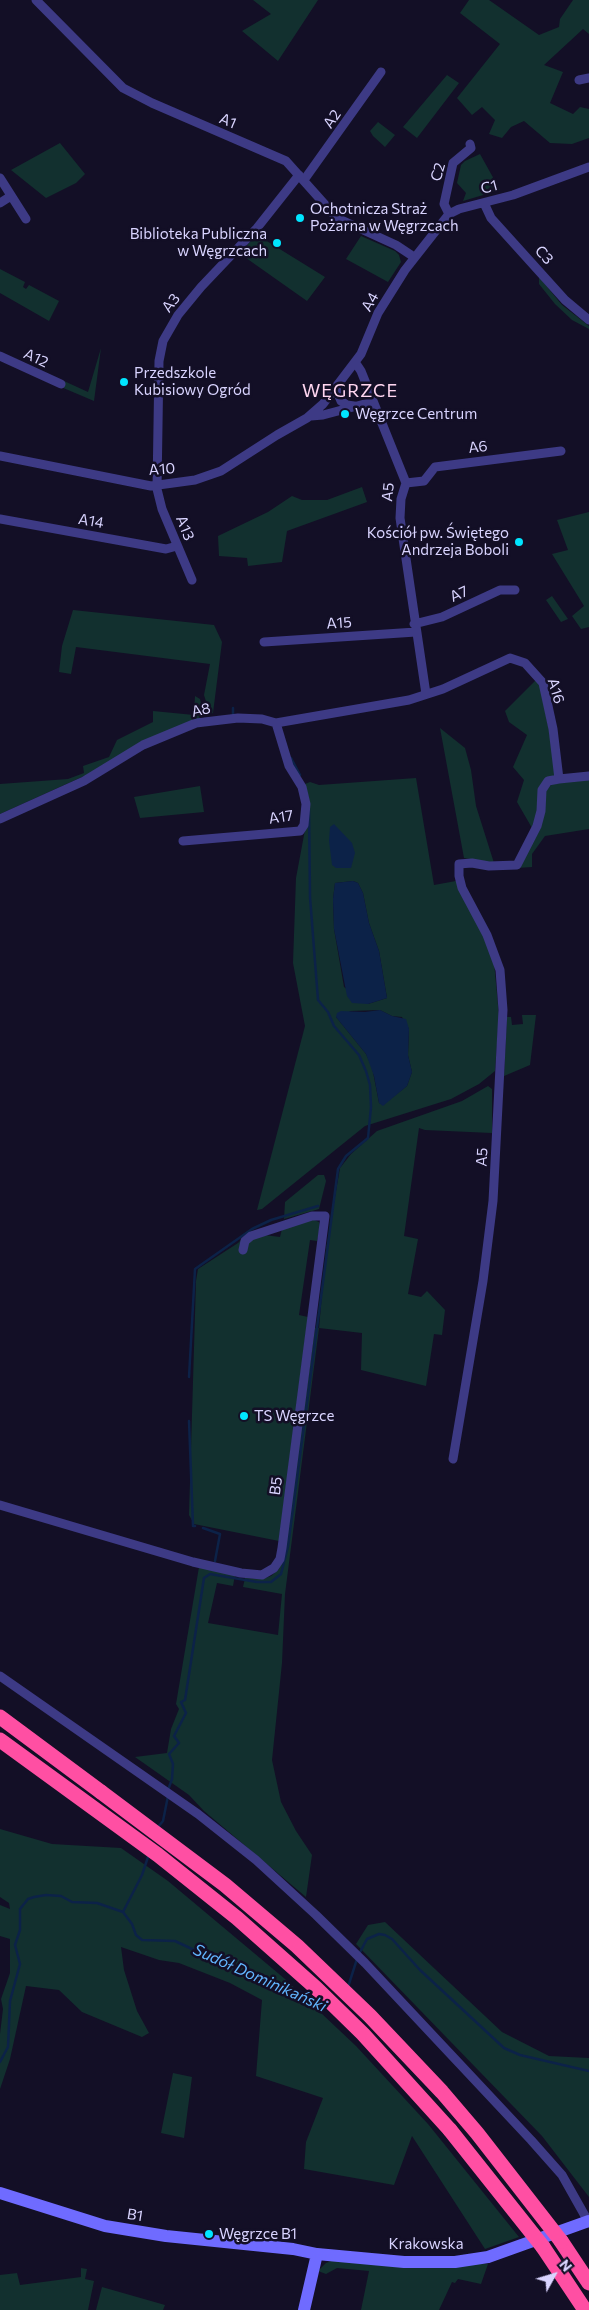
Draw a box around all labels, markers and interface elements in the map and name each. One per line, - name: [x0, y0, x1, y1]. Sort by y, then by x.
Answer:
- street label: A2: [319, 106, 345, 132]
- street label: A1: [217, 109, 239, 133]
- street label: C2: [427, 161, 449, 183]
- street label: C1: [479, 176, 499, 198]
- place label: Ochotnicza Straż Pożarna w Węgrzcach: [310, 200, 459, 235]
- marker: Ochotnicza Straż Pożarna w Węgrzcach: [294, 212, 306, 224]
- place label: Biblioteka Publiczna w Węgrzcach: [130, 225, 267, 260]
- marker: Biblioteka Publiczna w Węgrzcach: [271, 237, 283, 249]
- street label: C3: [531, 242, 557, 268]
- street label: A4: [357, 289, 383, 315]
- street label: A3: [158, 290, 184, 316]
- street label: A12: [21, 345, 51, 371]
- place label: Przedszkole Kubisiowy Ogród: [134, 364, 251, 399]
- marker: Przedszkole Kubisiowy Ogród: [118, 376, 130, 388]
- district label: WĘGRZCE: [301, 380, 399, 402]
- place label: Węgrzce Centrum: [355, 405, 477, 423]
- marker: Węgrzce Centrum: [339, 408, 351, 420]
- street label: A6: [467, 437, 489, 457]
- street label: A10: [148, 459, 176, 479]
- street label: A5: [378, 482, 398, 502]
- street label: A14: [77, 510, 105, 532]
- street label: A13: [172, 513, 198, 543]
- place label: Kościół pw. Świętego Andrzeja Boboli: [367, 524, 509, 559]
- marker: Kościół pw. Świętego Andrzeja Boboli: [513, 536, 525, 548]
- street label: A7: [447, 582, 471, 606]
- street label: A15: [326, 613, 352, 633]
- street label: A16: [544, 676, 568, 706]
- street label: A8: [190, 699, 212, 721]
- street label: A17: [267, 806, 295, 828]
- street label: A5: [473, 1147, 491, 1167]
- place label: TS Węgrzce: [254, 1407, 334, 1425]
- marker: TS Węgrzce: [238, 1410, 250, 1422]
- street label: B5: [266, 1476, 286, 1496]
- water label: Sudół Dominikański: [190, 1940, 330, 2016]
- street label: B1: [126, 2205, 144, 2225]
- place label: Węgrzce B1: [219, 2225, 297, 2243]
- marker: Węgrzce B1: [203, 2228, 215, 2240]
- street label: Krakowska: [388, 2235, 464, 2253]
- north arrow: [529, 2250, 579, 2300]
- text: N: [556, 2256, 576, 2275]

